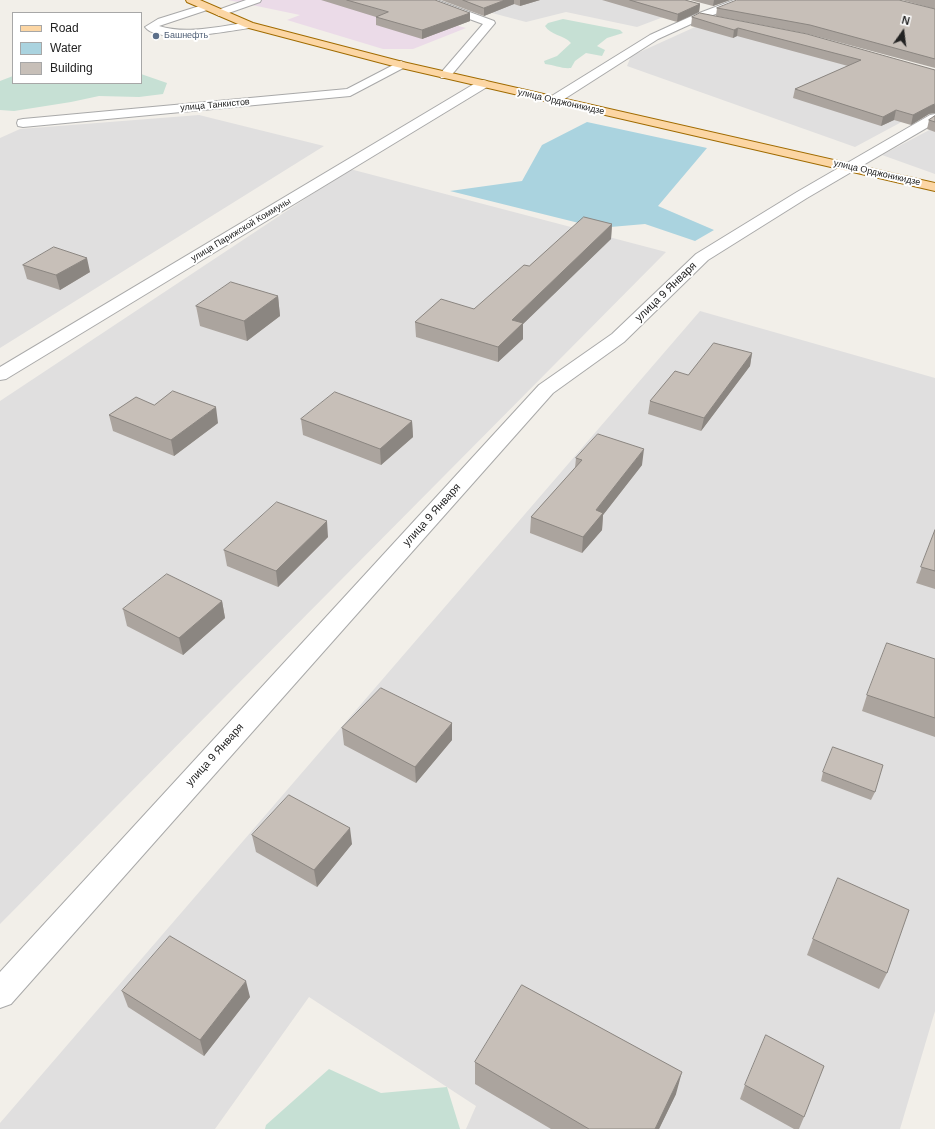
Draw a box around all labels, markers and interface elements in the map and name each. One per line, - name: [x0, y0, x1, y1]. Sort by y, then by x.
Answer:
- legend: [12, 12, 142, 84]
- north arrow: [883, 12, 923, 52]
- text: N: [901, 14, 911, 27]
- text: Road: [50, 21, 79, 35]
- marker: Башнефть: [151, 31, 161, 41]
- place label: Башнефть: [164, 31, 208, 41]
- text: Water: [50, 41, 82, 55]
- text: Building: [50, 61, 93, 75]
- street label: улица Орджоникидзе: [517, 87, 605, 117]
- street label: улица Танкистов: [180, 97, 250, 113]
- street label: улица Орджоникидзе: [833, 158, 921, 188]
- street label: улица Парижской Коммуны: [189, 196, 293, 264]
- street label: улица 9 Января: [633, 259, 699, 325]
- street label: улица 9 Января: [400, 481, 464, 549]
- street label: улица 9 Января: [183, 721, 247, 789]

